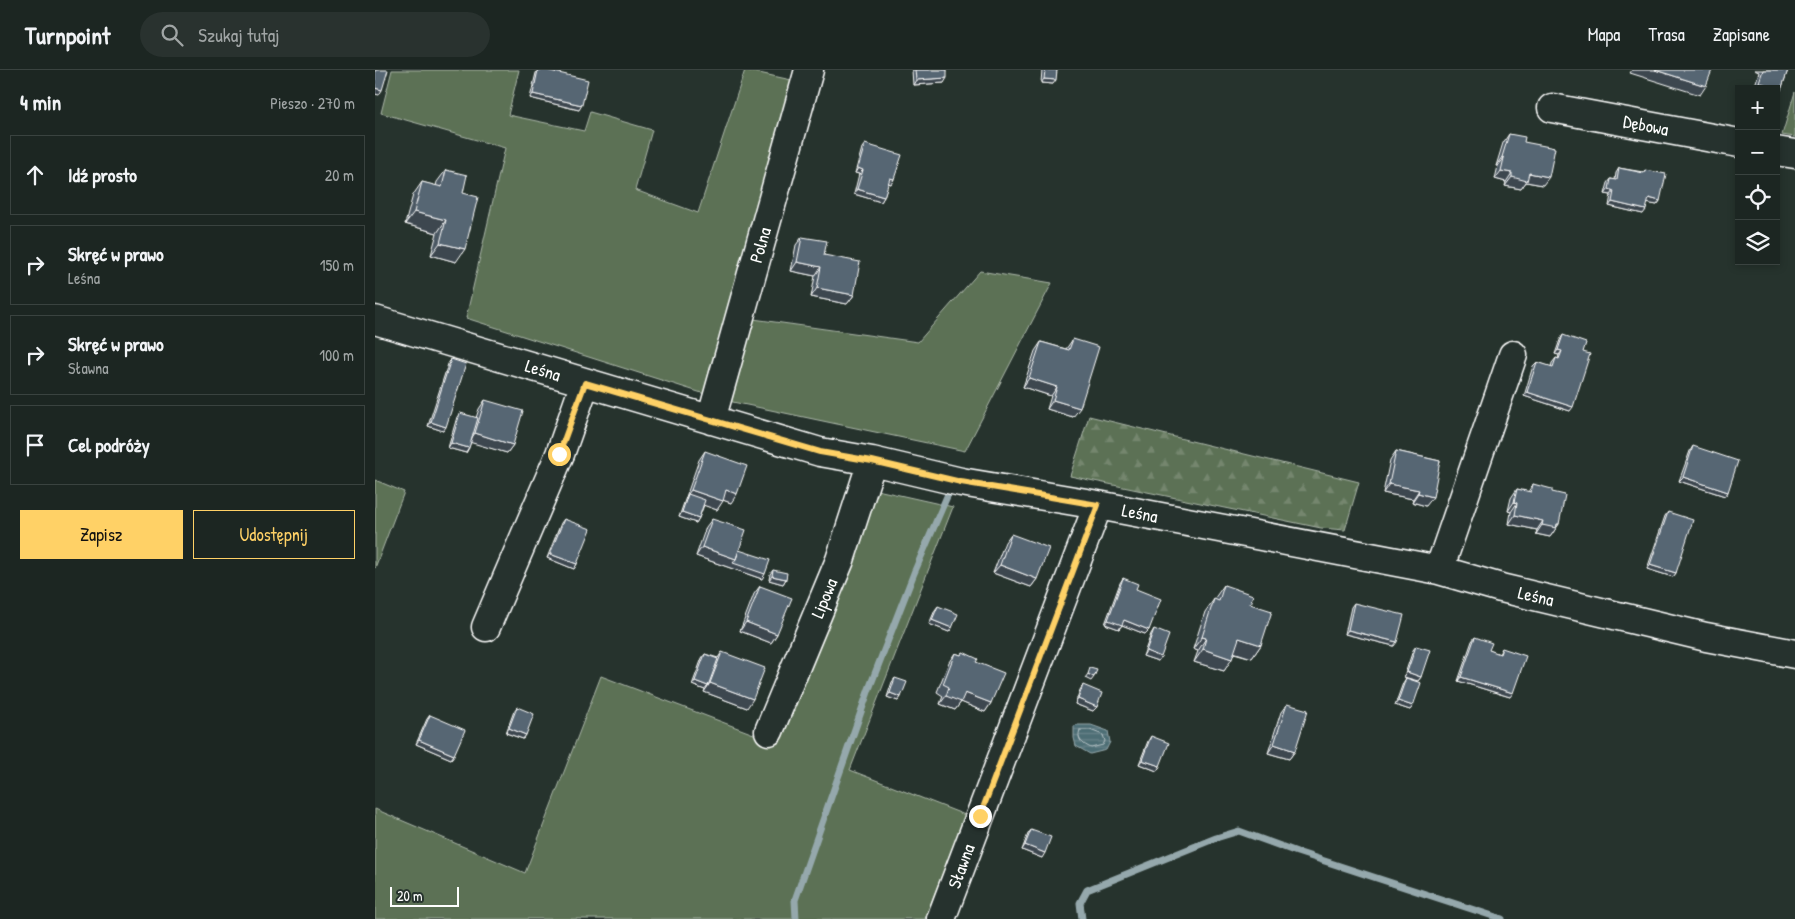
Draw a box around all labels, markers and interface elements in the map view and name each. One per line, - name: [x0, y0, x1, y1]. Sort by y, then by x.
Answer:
- search box: [140, 12, 490, 57]
- text: Turnpoint: [25, 19, 110, 51]
- icon: search: [158, 21, 186, 49]
- text: Szukaj tutaj: [198, 22, 280, 48]
- text: Mapa: [1588, 22, 1620, 47]
- text: Trasa: [1648, 22, 1685, 47]
- text: Zapisane: [1713, 22, 1770, 47]
- map controls: [1735, 85, 1780, 265]
- button: +: [1735, 85, 1780, 130]
- text: 4 min: [20, 88, 61, 117]
- text: Pieszo · 270 m: [270, 92, 355, 114]
- street label: Dębowa: [1621, 108, 1671, 142]
- button: −: [1735, 130, 1780, 175]
- icon: ahead: [21, 161, 49, 189]
- text: Idź prosto: [68, 162, 137, 188]
- text: 20 m: [325, 164, 354, 186]
- button: locate: [1735, 175, 1780, 220]
- button: layers: [1735, 220, 1780, 265]
- street label: Polna: [743, 224, 777, 266]
- text: Skręć w prawo: [68, 241, 164, 267]
- icon: right: [21, 251, 49, 279]
- text: 150 m: [320, 254, 354, 276]
- text: Leśna: [68, 267, 100, 289]
- text: Skręć w prawo: [68, 331, 164, 357]
- icon: right: [21, 341, 49, 369]
- text: 100 m: [319, 344, 354, 366]
- street label: Leśna: [522, 353, 564, 387]
- text: Sławna: [68, 357, 109, 379]
- icon: arrive: [21, 431, 49, 459]
- text: Cel podróży: [68, 432, 150, 458]
- route start: [548, 443, 571, 466]
- street label: Leśna: [1120, 497, 1160, 529]
- button: Zapisz: [20, 510, 183, 559]
- button: Udostępnij: [193, 510, 355, 559]
- street label: Lipowa: [805, 574, 843, 622]
- street label: Leśna: [1516, 580, 1556, 612]
- route end: [969, 805, 992, 828]
- street label: Sławna: [941, 840, 981, 892]
- scale bar: [390, 884, 459, 907]
- text: 20 m: [397, 886, 423, 905]

